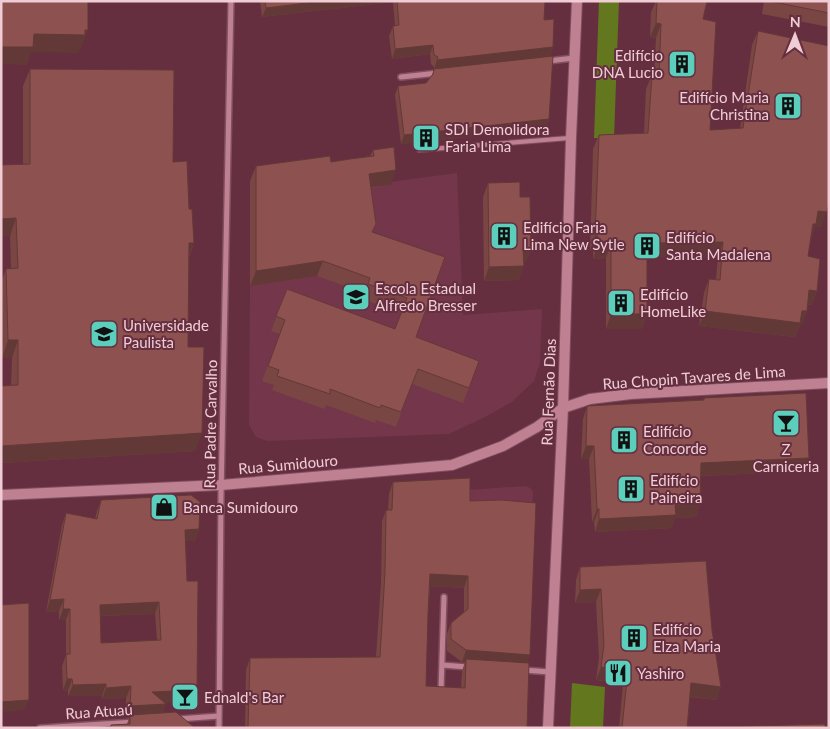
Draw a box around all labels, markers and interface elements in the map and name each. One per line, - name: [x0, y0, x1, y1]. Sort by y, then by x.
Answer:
- north arrow: [770, 10, 820, 60]
- text: N: [790, 13, 801, 30]
- place label: Edifício DNA Lucio: [592, 46, 663, 81]
- building icon: Edifício DNA Lucio: [667, 49, 697, 79]
- place label: Edifício Maria Christina: [679, 88, 769, 123]
- building icon: Edifício Maria Christina: [773, 91, 803, 121]
- place label: SDI Demolidora Faria Lima: [445, 120, 550, 155]
- building icon: SDI Demolidora Faria Lima: [411, 123, 441, 153]
- place label: Edifício Faria Lima New Sytle: [523, 218, 625, 253]
- building icon: Edifício Faria Lima New Sytle: [489, 221, 519, 251]
- place label: Edifício Santa Madalena: [666, 228, 771, 263]
- building icon: Edifício Santa Madalena: [632, 231, 662, 261]
- place label: Escola Estadual Alfredo Bresser: [375, 279, 477, 314]
- school or university icon: Escola Estadual Alfredo Bresser: [341, 282, 371, 312]
- place label: Edifício HomeLike: [640, 285, 706, 320]
- building icon: Edifício HomeLike: [606, 288, 636, 318]
- place label: Universidade Paulista: [123, 316, 209, 351]
- school or university icon: Universidade Paulista: [89, 319, 119, 349]
- street label: Rua Fernão Dias: [537, 338, 559, 446]
- street label: Rua Padre Carvalho: [200, 360, 220, 488]
- street label: Rua Chopin Tavares de Lima: [602, 362, 786, 392]
- bar icon: Z Carniceria: [771, 408, 801, 438]
- place label: Edifício Concorde: [643, 422, 707, 457]
- building icon: Edifício Concorde: [609, 425, 639, 455]
- place label: Z Carniceria: [753, 440, 819, 475]
- street label: Rua Sumidouro: [237, 451, 339, 477]
- place label: Edifício Paineira: [650, 471, 703, 506]
- building icon: Edifício Paineira: [616, 474, 646, 504]
- shop icon: Banca Sumidouro: [149, 492, 179, 522]
- place label: Banca Sumidouro: [183, 498, 298, 516]
- place label: Edifício Elza Maria: [653, 620, 721, 655]
- building icon: Edifício Elza Maria: [619, 623, 649, 653]
- restaurant icon: Yashiro: [603, 658, 633, 688]
- place label: Yashiro: [637, 664, 684, 682]
- bar icon: Ednald's Bar: [170, 682, 200, 712]
- place label: Ednald's Bar: [204, 688, 285, 706]
- street label: Rua Atuaú: [65, 700, 133, 722]

